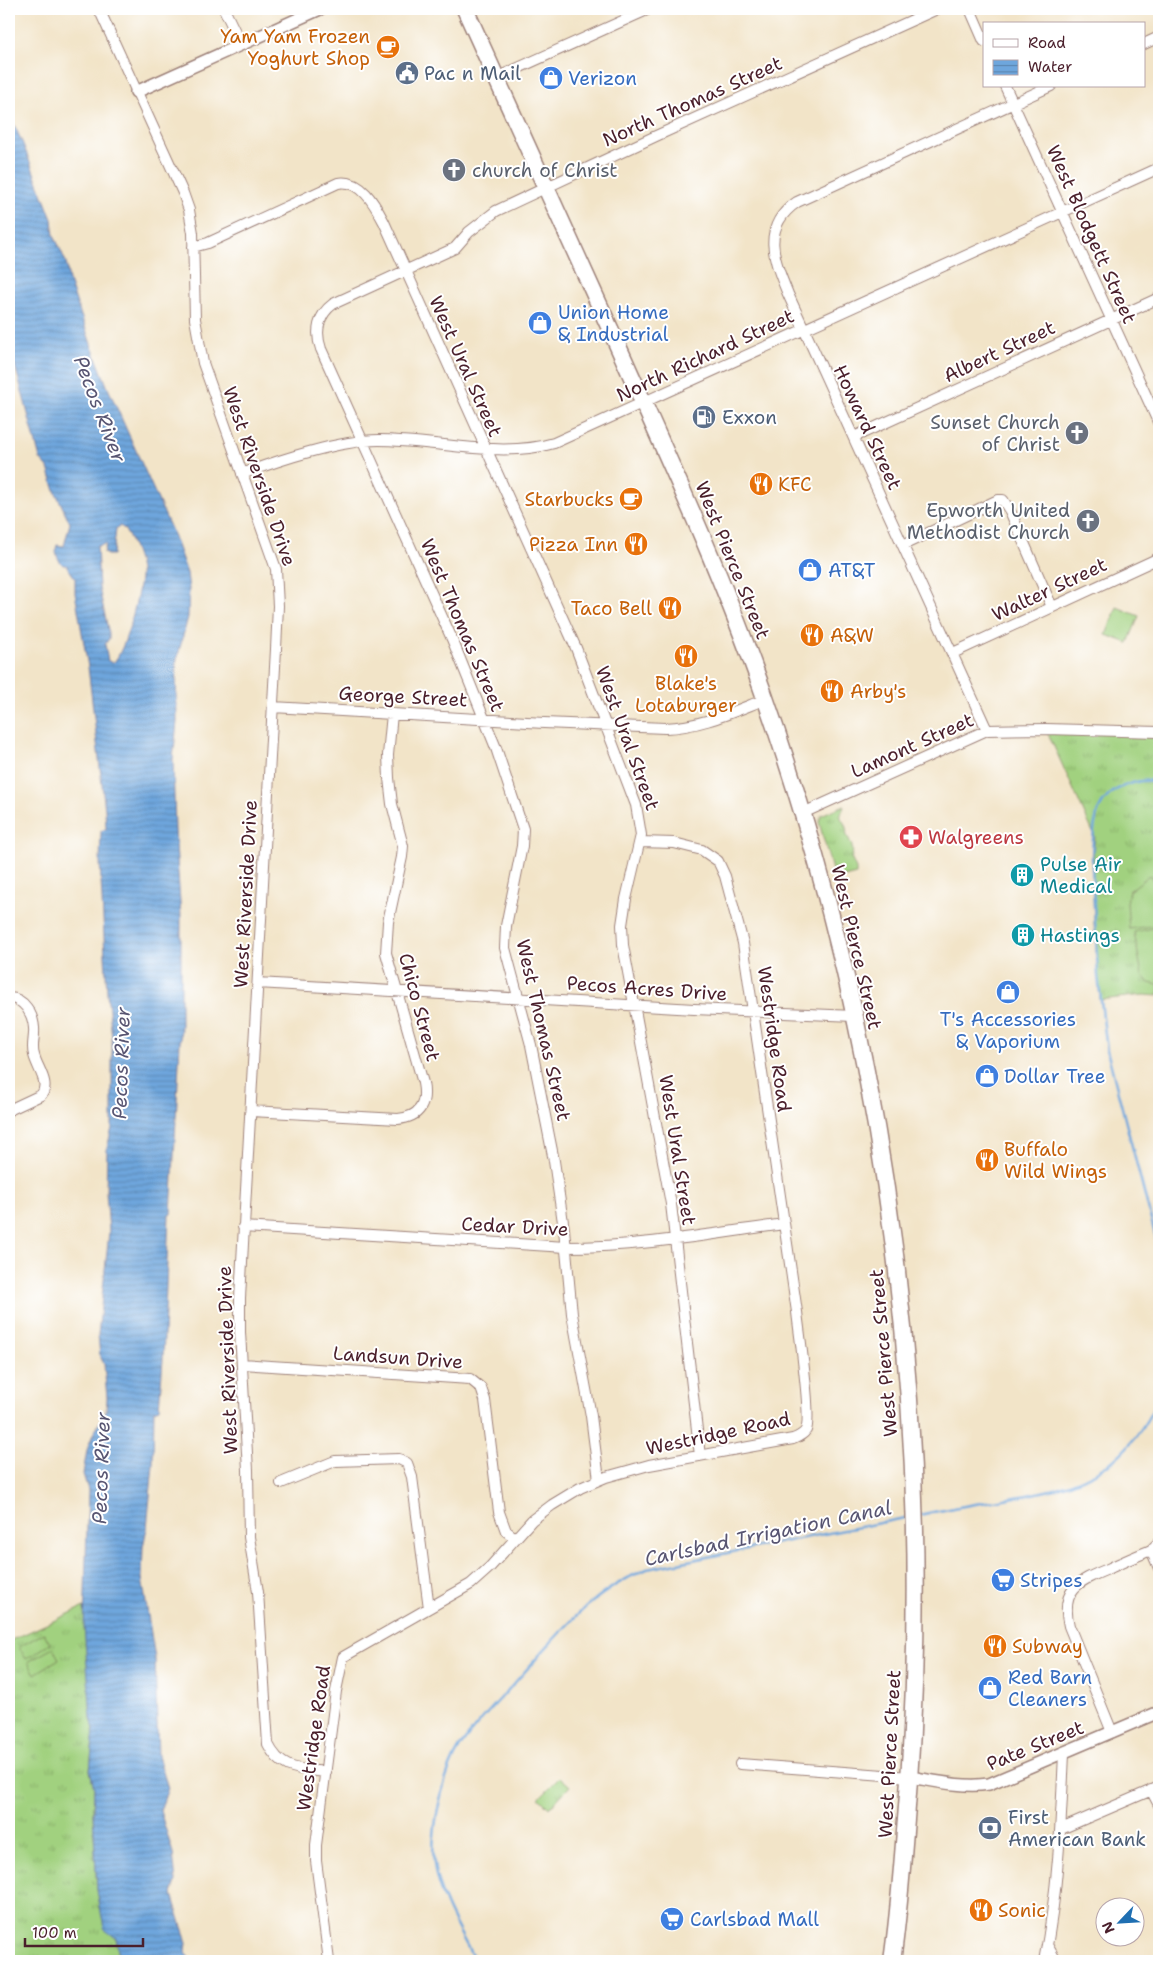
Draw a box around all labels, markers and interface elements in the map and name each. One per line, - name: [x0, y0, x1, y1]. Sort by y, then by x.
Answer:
- legend: [983, 22, 1146, 88]
- place label: Yam Yam Frozen Yoghurt Shop: [220, 24, 370, 71]
- text: Road: [1028, 33, 1066, 53]
- cafe icon: Yam Yam Frozen Yoghurt Shop: [375, 34, 401, 60]
- street label: North Thomas Street: [598, 51, 786, 152]
- text: Water: [1028, 57, 1072, 77]
- public building icon: Pac n Mail: [394, 60, 420, 86]
- place label: Pac n Mail: [424, 61, 521, 86]
- shop icon: Verizon: [538, 65, 564, 91]
- place label: Verizon: [568, 66, 637, 91]
- street label: West Blodgett Street: [1041, 141, 1142, 327]
- church icon: church of Christ: [441, 157, 467, 183]
- place label: church of Christ: [472, 158, 618, 183]
- street label: West Ural Street: [423, 292, 508, 441]
- place label: Union Home & Industrial: [558, 300, 669, 347]
- street label: North Richard Street: [612, 303, 798, 408]
- shop icon: Union Home & Industrial: [527, 310, 553, 336]
- street label: Albert Street: [939, 315, 1059, 388]
- water label: Pecos River: [68, 352, 132, 466]
- street label: Howard Street: [828, 361, 907, 494]
- street label: West Riverside Drive: [217, 383, 302, 569]
- fuel station icon: Exxon: [691, 404, 717, 430]
- place label: Exxon: [722, 405, 777, 430]
- place label: Sunset Church of Christ: [930, 410, 1060, 457]
- church icon: Sunset Church of Christ: [1064, 420, 1090, 446]
- restaurant icon: KFC: [748, 471, 774, 497]
- place label: KFC: [778, 472, 812, 497]
- street label: West Pierce Street: [689, 477, 776, 643]
- cafe icon: Starbucks: [618, 486, 644, 512]
- place label: Starbucks: [524, 487, 614, 512]
- place label: Epworth United Methodist Church: [907, 498, 1070, 545]
- church icon: Epworth United Methodist Church: [1075, 508, 1101, 534]
- restaurant icon: Pizza Inn: [623, 531, 649, 557]
- place label: Pizza Inn: [529, 532, 618, 557]
- street label: West Thomas Street: [415, 535, 510, 716]
- street label: Walter Street: [988, 552, 1111, 627]
- shop icon: AT&T: [797, 557, 823, 583]
- place label: AT&T: [828, 558, 876, 583]
- restaurant icon: Taco Bell: [657, 595, 683, 621]
- place label: Taco Bell: [571, 596, 652, 621]
- restaurant icon: A&W: [799, 622, 825, 648]
- place label: A&W: [830, 623, 874, 648]
- restaurant icon: Blake's Lotaburger: [673, 643, 699, 669]
- street label: West Ural Street: [590, 663, 665, 814]
- place label: Blake's Lotaburger: [635, 671, 737, 718]
- restaurant icon: Arby's: [819, 678, 845, 704]
- place label: Arby's: [850, 679, 906, 704]
- street label: George Street: [338, 681, 468, 712]
- street label: Lamont Street: [847, 707, 978, 784]
- street label: West Riverside Drive: [228, 799, 263, 989]
- pharmacy icon: Walgreens: [898, 824, 924, 850]
- place label: Walgreens: [928, 825, 1024, 850]
- place label: Pulse Air Medical: [1040, 852, 1122, 899]
- street label: West Pierce Street: [825, 862, 888, 1032]
- building icon: Pulse Air Medical: [1009, 862, 1035, 888]
- building icon: Hastings: [1010, 922, 1036, 948]
- place label: Hastings: [1040, 923, 1120, 948]
- street label: West Thomas Street: [510, 937, 577, 1123]
- street label: Chico Street: [393, 950, 446, 1064]
- street label: Westridge Road: [752, 965, 797, 1114]
- street label: Pecos Acres Drive: [566, 970, 728, 1007]
- shop icon: T's Accessories & Vaporium: [995, 979, 1021, 1005]
- water label: Pecos River: [106, 1006, 136, 1119]
- place label: T's Accessories & Vaporium: [940, 1007, 1076, 1054]
- shop icon: Dollar Tree: [974, 1063, 1000, 1089]
- place label: Dollar Tree: [1004, 1064, 1105, 1089]
- street label: West Ural Street: [653, 1073, 702, 1227]
- place label: Buffalo Wild Wings: [1004, 1137, 1107, 1184]
- restaurant icon: Buffalo Wild Wings: [974, 1147, 1000, 1173]
- street label: Cedar Drive: [461, 1211, 569, 1242]
- street label: West Riverside Drive: [212, 1265, 243, 1455]
- street label: West Pierce Street: [864, 1268, 903, 1438]
- street label: Landsun Drive: [332, 1340, 464, 1375]
- street label: Westridge Road: [644, 1406, 793, 1461]
- water label: Pecos River: [86, 1411, 116, 1524]
- water label: Carlsbad Irrigation Canal: [642, 1494, 894, 1572]
- supermarket icon: Stripes: [990, 1567, 1016, 1593]
- place label: Stripes: [1020, 1568, 1083, 1593]
- restaurant icon: Subway: [982, 1633, 1008, 1659]
- place label: Subway: [1012, 1634, 1083, 1659]
- street label: Westridge Road: [291, 1664, 336, 1813]
- place label: Red Barn Cleaners: [1008, 1665, 1092, 1712]
- street label: West Pierce Street: [873, 1669, 906, 1839]
- shop icon: Red Barn Cleaners: [977, 1675, 1003, 1701]
- street label: Pate Street: [983, 1715, 1087, 1776]
- place label: First American Bank: [1008, 1805, 1146, 1852]
- bank icon: First American Bank: [977, 1815, 1003, 1841]
- restaurant icon: Sonic: [968, 1897, 994, 1923]
- place label: Sonic: [998, 1898, 1046, 1923]
- north arrow: [1096, 1898, 1146, 1948]
- supermarket icon: Carlsbad Mall: [659, 1906, 685, 1932]
- place label: Carlsbad Mall: [690, 1907, 819, 1932]
- scale bar: [25, 1915, 142, 1947]
- text: N: [1098, 1919, 1119, 1936]
- text: 100 m: [32, 1923, 77, 1943]

